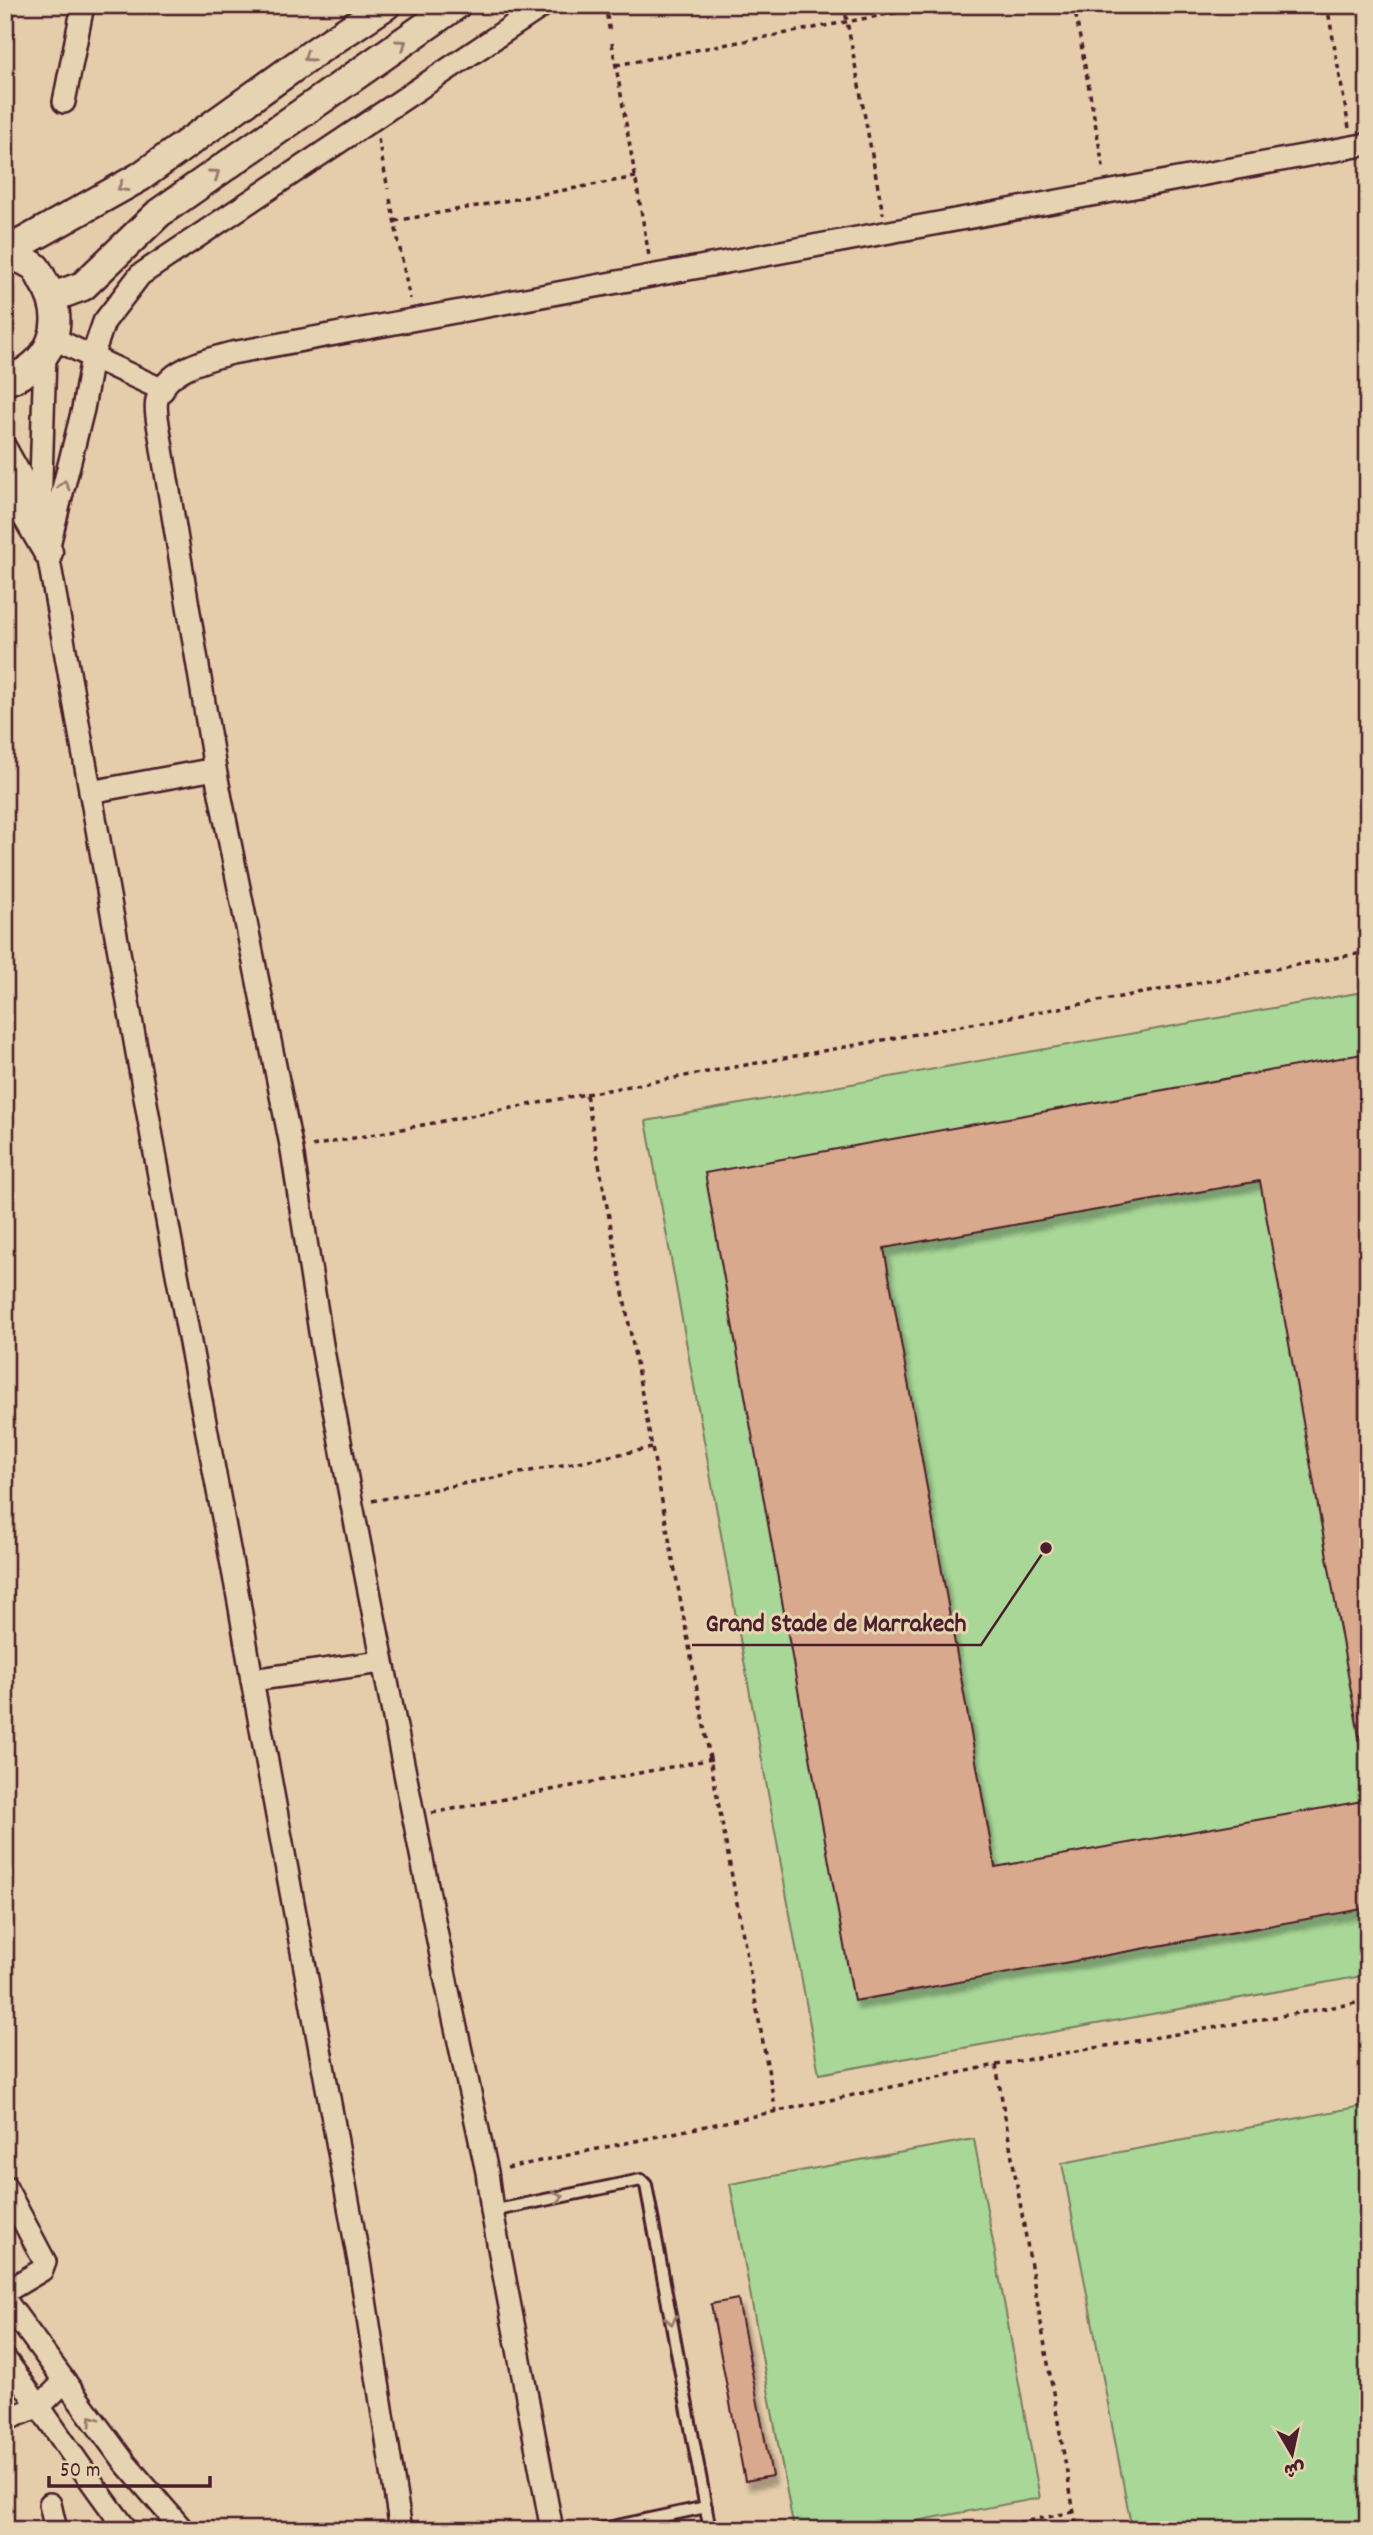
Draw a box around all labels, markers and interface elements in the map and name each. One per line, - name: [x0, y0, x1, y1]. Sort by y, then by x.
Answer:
- one-way arrow: [394, 40, 407, 52]
- one-way arrow: [303, 49, 316, 61]
- one-way arrow: [207, 170, 220, 182]
- one-way arrow: [117, 179, 129, 192]
- one-way arrow: [56, 480, 71, 492]
- callout: Grand Stade de Marrakech: [692, 1598, 981, 1645]
- text: Grand Stade de Marrakech: [706, 1607, 967, 1644]
- one-way arrow: [553, 2190, 565, 2205]
- one-way arrow: [663, 2314, 678, 2326]
- one-way arrow: [89, 2415, 102, 2428]
- north arrow: [1258, 2420, 1328, 2490]
- scale bar: [49, 2444, 210, 2488]
- text: ش: [1282, 2452, 1307, 2482]
- text: 50 m: [60, 2457, 100, 2487]

